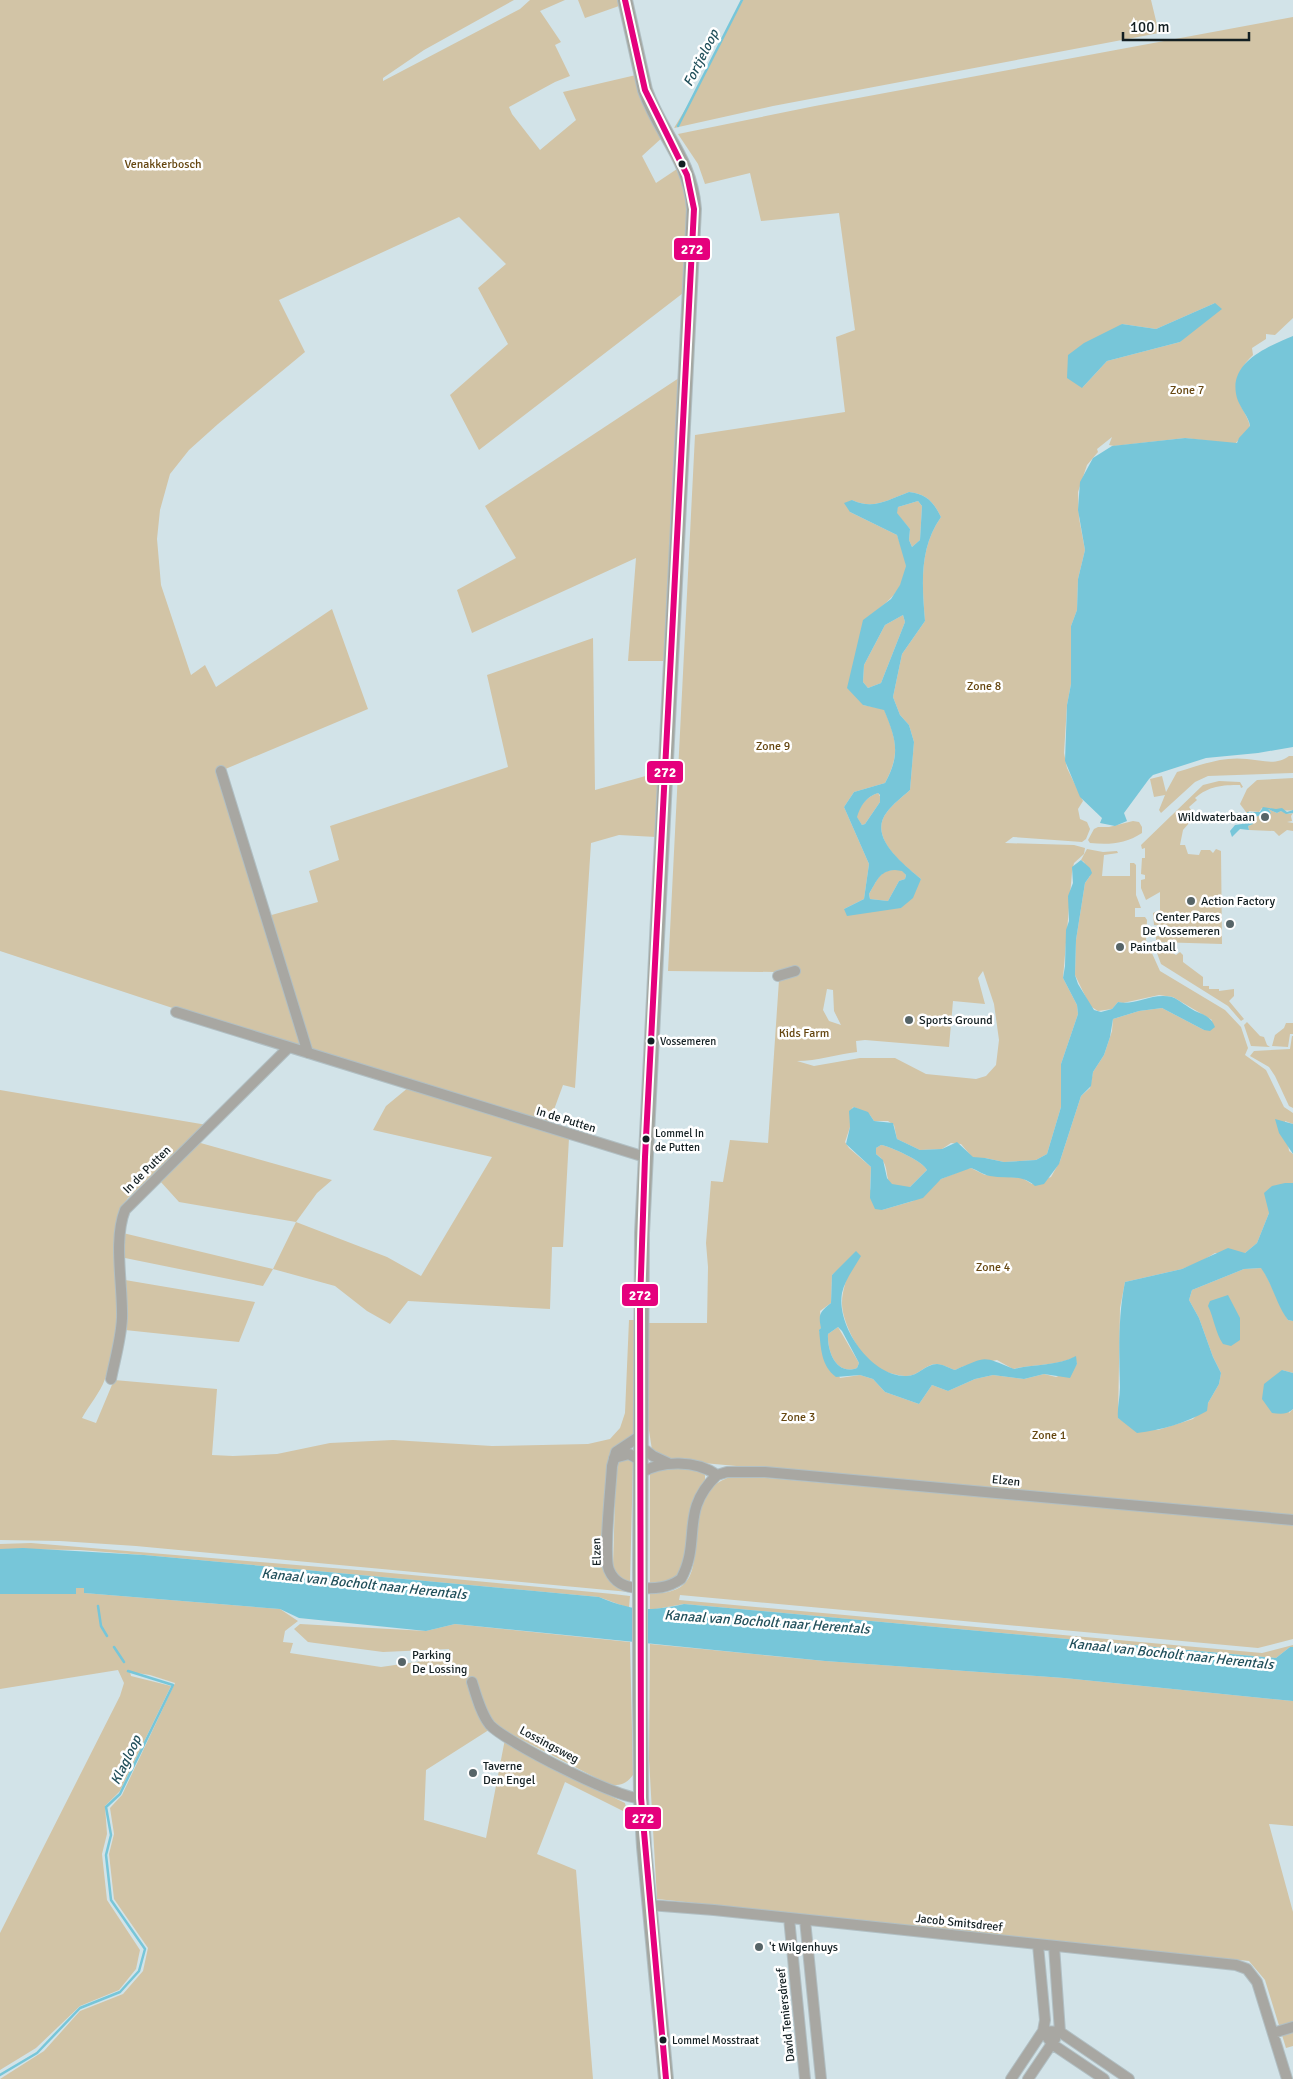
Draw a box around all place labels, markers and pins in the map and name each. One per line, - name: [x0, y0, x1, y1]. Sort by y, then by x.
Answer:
- unlabelled marker: [677, 159, 687, 169]
- place label: Wildwaterbaan: [1178, 810, 1255, 825]
- marker: Wildwaterbaan: [1259, 811, 1271, 823]
- place label: Action Factory: [1201, 894, 1275, 909]
- marker: Action Factory: [1185, 895, 1197, 907]
- place label: Center Parcs De Vossemeren: [1142, 910, 1220, 939]
- marker: Center Parcs De Vossemeren: [1224, 918, 1236, 930]
- place label: Paintball: [1130, 940, 1176, 955]
- marker: Paintball: [1114, 941, 1126, 953]
- place label: Sports Ground: [919, 1013, 993, 1028]
- marker: Sports Ground: [903, 1014, 915, 1026]
- place label: Vossemeren: [660, 1035, 716, 1048]
- marker: Vossemeren: [646, 1036, 656, 1046]
- place label: Lommel In de Putten: [655, 1127, 704, 1154]
- marker: Lommel In de Putten: [641, 1134, 651, 1144]
- place label: Parking De Lossing: [412, 1648, 467, 1677]
- marker: Parking De Lossing: [396, 1656, 408, 1668]
- place label: Taverne Den Engel: [483, 1759, 536, 1788]
- marker: Taverne Den Engel: [467, 1767, 479, 1779]
- place label: 't Wilgenhuys: [769, 1940, 838, 1955]
- marker: 't Wilgenhuys: [753, 1941, 765, 1953]
- place label: Lommel Mosstraat: [672, 2034, 759, 2047]
- marker: Lommel Mosstraat: [658, 2035, 668, 2045]

